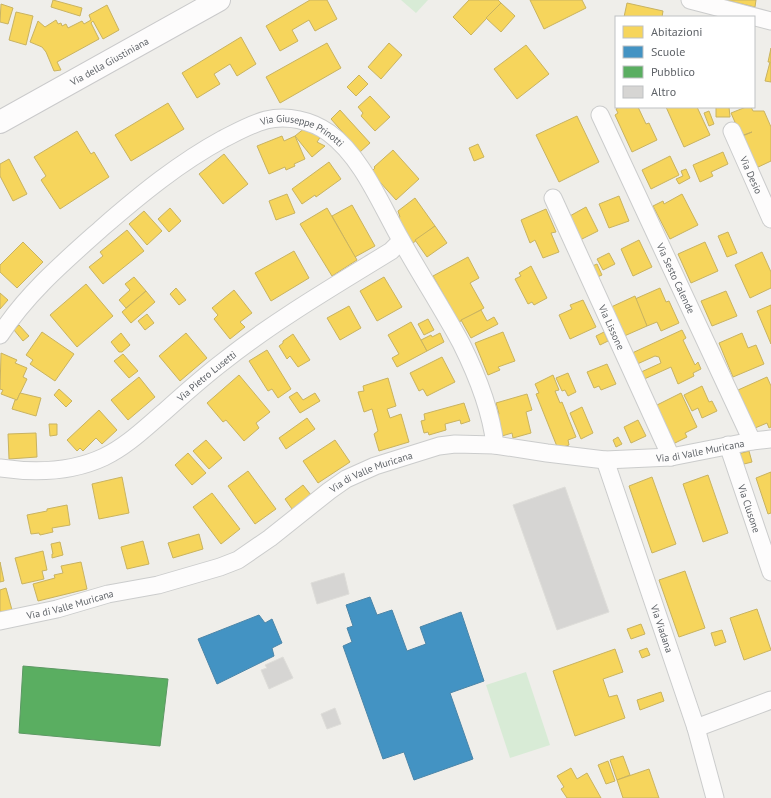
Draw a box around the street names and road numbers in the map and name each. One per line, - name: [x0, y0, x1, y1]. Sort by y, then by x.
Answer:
- street label: Via della Giustiniana: [67, 34, 151, 89]
- street label: Via Giuseppe Prinotti: [258, 112, 347, 150]
- street label: Via Desio: [737, 153, 765, 196]
- street label: Via Sesto Calende: [653, 240, 698, 316]
- street label: Via Lissone: [595, 302, 627, 352]
- street label: Via Pietro Lusetti: [174, 348, 239, 405]
- street label: Via di Valle Muricana: [655, 437, 746, 465]
- street label: Via di Valle Muricana: [326, 449, 414, 496]
- street label: Via Clusone: [734, 482, 763, 534]
- street label: Via di Valle Muricana: [24, 587, 115, 622]
- street label: Via Viadana: [647, 602, 676, 654]

